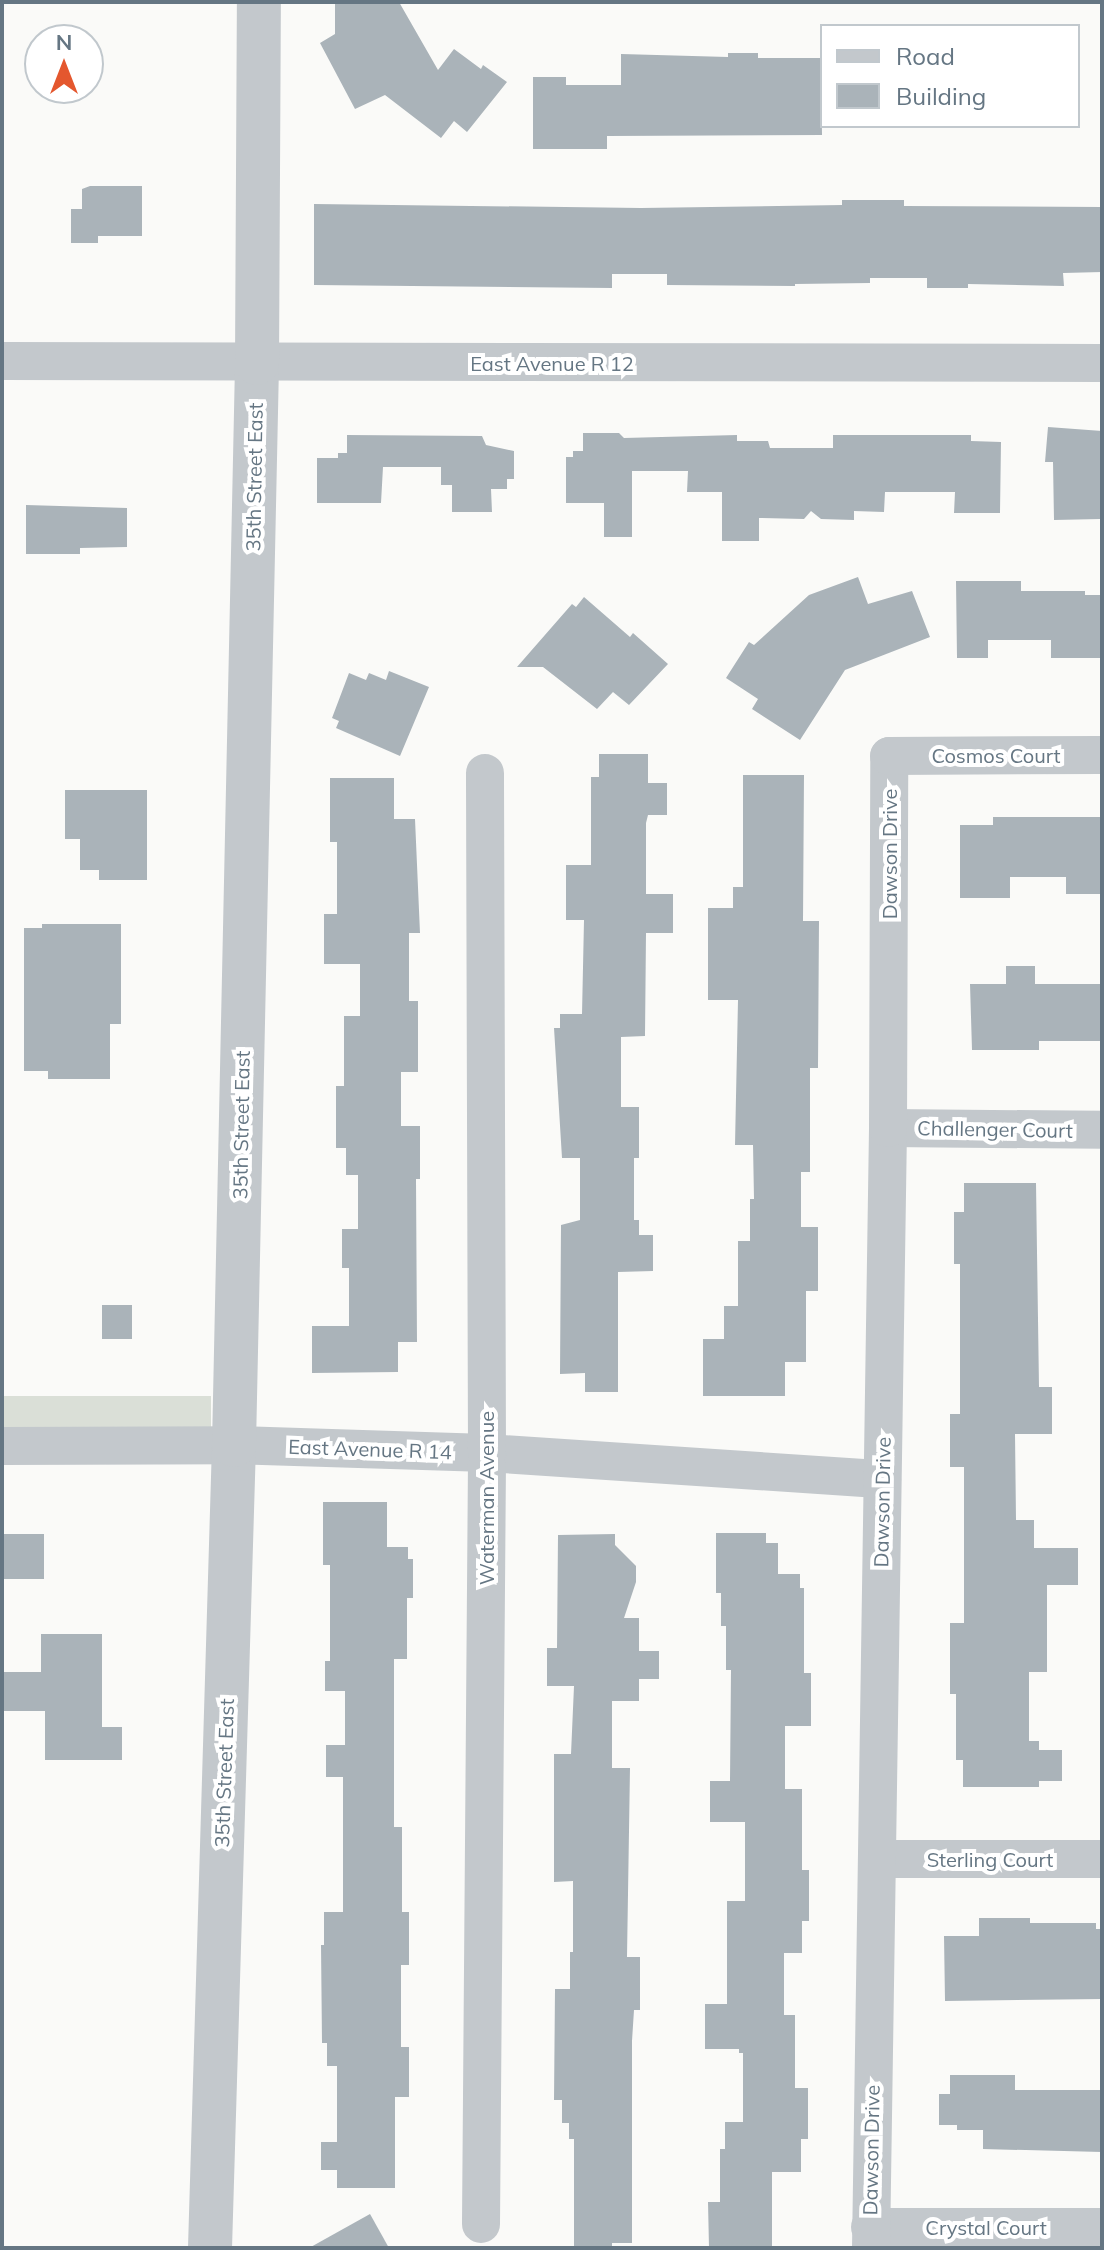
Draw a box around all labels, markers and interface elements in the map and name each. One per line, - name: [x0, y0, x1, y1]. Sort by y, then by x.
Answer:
- north arrow: [24, 24, 104, 104]
- legend: [820, 24, 1080, 128]
- text: N: [56, 28, 72, 56]
- text: Road: [896, 41, 955, 71]
- text: Building: [896, 81, 986, 111]
- street label: East Avenue R 12: [470, 351, 634, 375]
- street label: 35th Street East: [241, 402, 267, 552]
- street label: Cosmos Court: [931, 743, 1061, 767]
- street label: Dawson Drive: [877, 789, 901, 919]
- street label: 35th Street East: [228, 1050, 254, 1200]
- street label: Challenger Court: [917, 1116, 1073, 1142]
- street label: Waterman Avenue: [474, 1411, 498, 1585]
- street label: East Avenue R 14: [288, 1434, 452, 1464]
- street label: Dawson Drive: [869, 1436, 895, 1568]
- street label: 35th Street East: [209, 1698, 239, 1848]
- street label: Sterling Court: [927, 1847, 1053, 1871]
- street label: Dawson Drive: [858, 2084, 884, 2216]
- street label: Crystal Court: [925, 2215, 1047, 2239]

